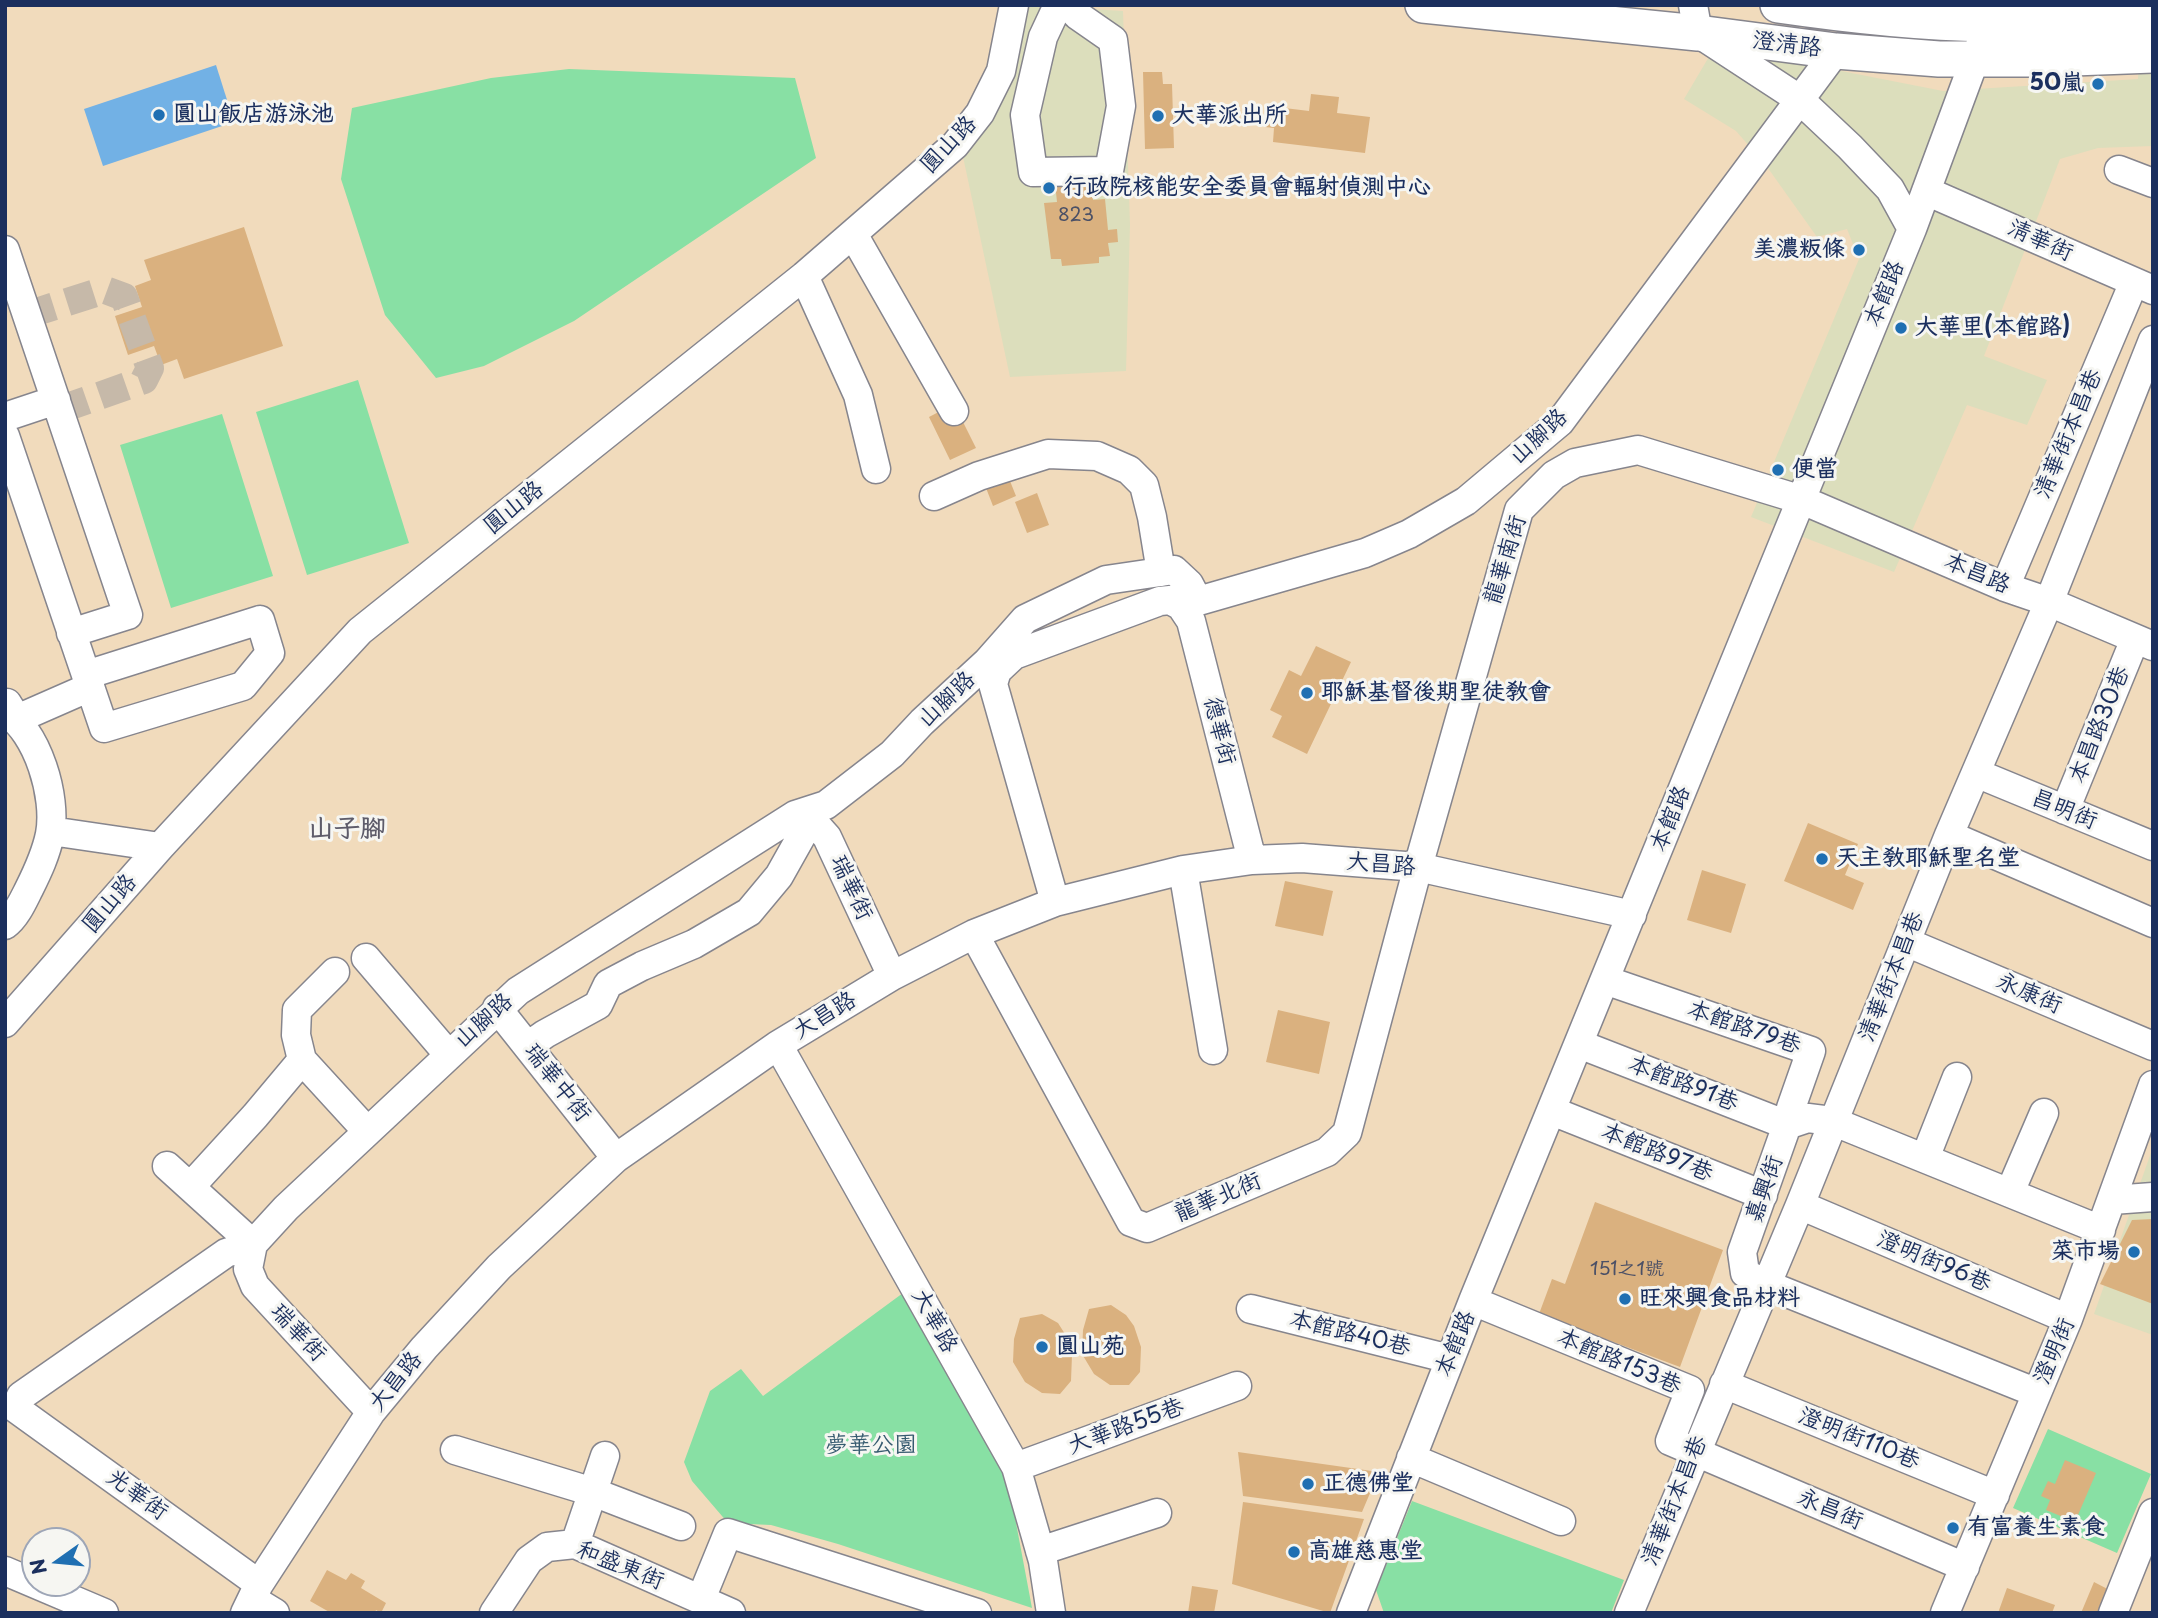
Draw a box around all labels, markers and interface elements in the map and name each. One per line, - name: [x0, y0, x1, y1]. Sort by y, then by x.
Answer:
- street label: 澄清路: [1751, 27, 1823, 63]
- place label: 50嵐: [2029, 70, 2084, 98]
- marker: 50嵐: [2090, 76, 2106, 92]
- place label: 圓山飯店游泳池: [173, 101, 334, 129]
- place label: 大華派出所: [1172, 102, 1287, 130]
- marker: 圓山飯店游泳池: [151, 107, 167, 123]
- marker: 大華派出所: [1150, 108, 1166, 124]
- street label: 圓山路: [915, 111, 983, 179]
- place label: 行政院核能安全委員會輻射偵測中心: [1063, 174, 1431, 202]
- marker: 行政院核能安全委員會輻射偵測中心: [1041, 180, 1057, 196]
- house number: 823: [1058, 205, 1094, 227]
- street label: 清華街: [2003, 214, 2077, 268]
- place label: 美濃粄條: [1753, 236, 1845, 264]
- marker: 美濃粄條: [1851, 242, 1867, 258]
- street label: 本館路: [1859, 257, 1911, 331]
- place label: 大華里(本館路): [1915, 314, 2070, 342]
- marker: 大華里(本館路): [1893, 320, 1909, 336]
- street label: 清華街本昌巷: [2029, 365, 2109, 503]
- street label: 山腳路: [1504, 403, 1574, 471]
- place label: 便當: [1792, 456, 1838, 484]
- marker: 便當: [1770, 462, 1786, 478]
- street label: 圓山路: [479, 476, 549, 540]
- street label: 龍華南街: [1479, 512, 1533, 608]
- street label: 本昌路: [1940, 548, 2014, 600]
- street label: 本昌路30巷: [2064, 662, 2136, 788]
- street label: 山腳路: [913, 666, 981, 734]
- place label: 耶穌基督後期聖徒教會: [1321, 679, 1551, 707]
- marker: 耶穌基督後期聖徒教會: [1299, 685, 1315, 701]
- street label: 德華街: [1197, 694, 1241, 768]
- street label: 本館路: [1645, 782, 1697, 856]
- street label: 昌明街: [2027, 784, 2101, 836]
- district label: 山子腳: [308, 814, 386, 846]
- place label: 天主教耶穌聖名堂: [1836, 845, 2020, 873]
- street label: 大昌路: [1345, 848, 1417, 882]
- street label: 瑞華街: [824, 851, 878, 925]
- marker: 天主教耶穌聖名堂: [1814, 851, 1830, 867]
- street label: 圓山路: [77, 869, 143, 939]
- street label: 清華街本昌巷: [1853, 908, 1931, 1046]
- street label: 永康街: [1992, 968, 2066, 1020]
- street label: 大昌路: [788, 986, 862, 1046]
- street label: 山腳路: [449, 988, 519, 1054]
- street label: 本館路79巷: [1684, 996, 1804, 1060]
- street label: 瑞華中街: [518, 1038, 596, 1128]
- street label: 本館路91巷: [1624, 1050, 1742, 1118]
- street label: 本館路97巷: [1597, 1118, 1717, 1188]
- street label: 嘉興街: [1741, 1152, 1789, 1226]
- street label: 龍華北街: [1170, 1167, 1266, 1229]
- street label: 澄明街96巷: [1873, 1226, 1995, 1298]
- place label: 菜市場: [2051, 1238, 2120, 1266]
- marker: 菜市場: [2126, 1244, 2142, 1260]
- house number: 151之1號: [1590, 1259, 1664, 1281]
- street label: 大華路: [905, 1284, 963, 1358]
- place label: 旺來興食品材料: [1639, 1285, 1800, 1313]
- marker: 旺來興食品材料: [1617, 1291, 1633, 1307]
- street label: 瑞華街: [264, 1298, 332, 1368]
- street label: 本館路40巷: [1286, 1306, 1414, 1362]
- street label: 本館路: [1430, 1307, 1482, 1381]
- street label: 澄明街: [2029, 1314, 2081, 1388]
- street label: 本館路153巷: [1553, 1323, 1685, 1401]
- place label: 圓山苑: [1056, 1333, 1125, 1361]
- marker: 圓山苑: [1034, 1339, 1050, 1355]
- street label: 大昌路: [364, 1347, 428, 1417]
- street label: 大華路55巷: [1064, 1393, 1188, 1461]
- street label: 澄明街110巷: [1794, 1402, 1924, 1476]
- park label: 夢華公園: [825, 1432, 917, 1460]
- street label: 清華街本昌巷: [1636, 1432, 1714, 1570]
- street label: 光華街: [101, 1464, 173, 1526]
- place label: 正德佛堂: [1322, 1470, 1414, 1498]
- marker: 正德佛堂: [1300, 1476, 1316, 1492]
- street label: 永昌街: [1793, 1484, 1867, 1536]
- place label: 有富養生素食: [1967, 1514, 2105, 1542]
- marker: 有富養生素食: [1945, 1520, 1961, 1536]
- north arrow: [21, 1527, 91, 1597]
- street label: 和盛東街: [572, 1536, 668, 1596]
- place label: 高雄慈惠堂: [1308, 1538, 1423, 1566]
- marker: 高雄慈惠堂: [1286, 1544, 1302, 1560]
- text: N: [22, 1556, 53, 1578]

